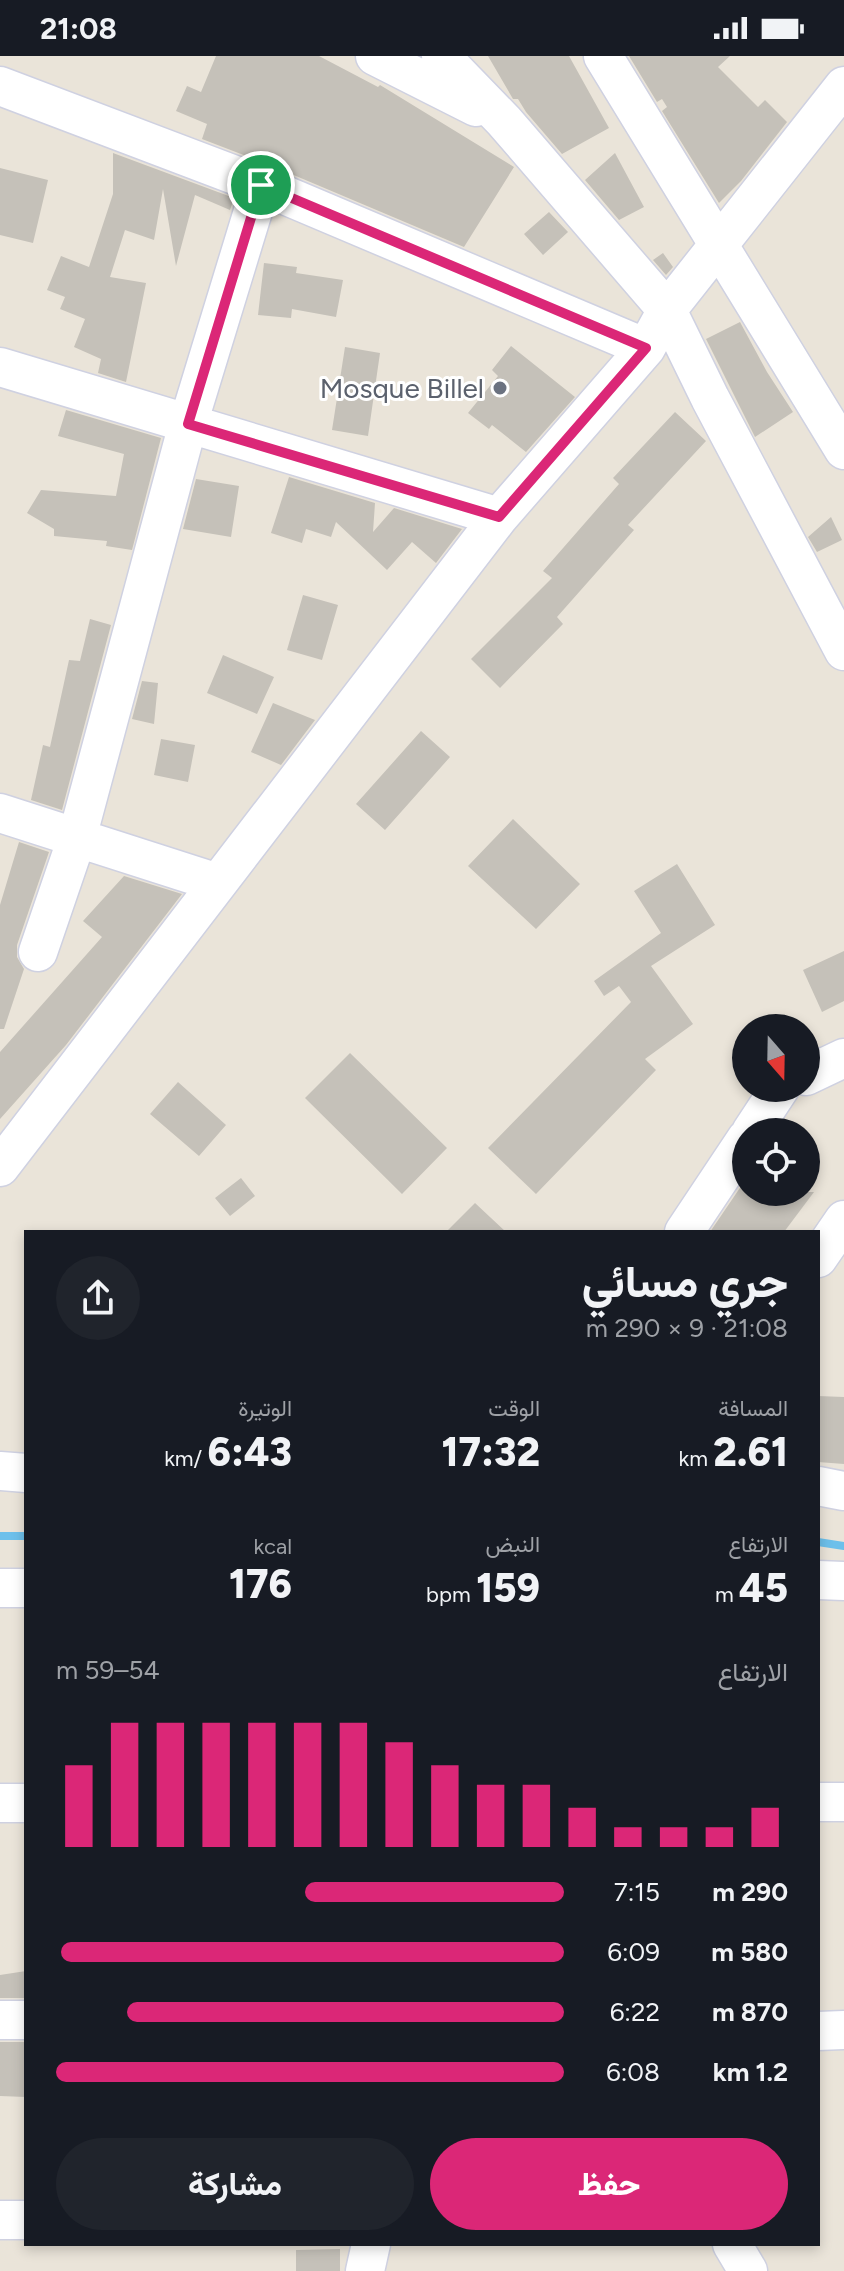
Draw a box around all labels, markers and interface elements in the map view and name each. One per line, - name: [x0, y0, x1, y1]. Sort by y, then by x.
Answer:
- text: 21:08: [40, 10, 117, 47]
- pin: [227, 151, 295, 219]
- icon: arrive: [239, 163, 283, 207]
- place label: Mosque Billel: [320, 371, 484, 405]
- marker: Mosque Billel: [491, 379, 509, 397]
- north arrow: [732, 1014, 820, 1102]
- map controls: [732, 1014, 820, 1206]
- button: locate: [732, 1118, 820, 1206]
- text: جري مسائي: [582, 1255, 788, 1308]
- button: share: [56, 1256, 140, 1340]
- text: 21:08 · 9 × 290 m: [586, 1312, 788, 1344]
- text: الوتيرة: [238, 1395, 292, 1422]
- text: الوقت: [488, 1395, 540, 1422]
- text: المسافة: [718, 1395, 788, 1422]
- text: 6:43: [208, 1428, 292, 1476]
- text: 17:32: [441, 1428, 540, 1476]
- text: 2.61: [713, 1428, 788, 1476]
- text: /km: [164, 1445, 208, 1472]
- text: km: [678, 1445, 713, 1472]
- text: النبض: [486, 1531, 540, 1558]
- text: الارتفاع: [728, 1531, 788, 1558]
- text: kcal: [254, 1533, 292, 1560]
- text: 176: [229, 1560, 292, 1608]
- text: 159: [476, 1564, 540, 1612]
- text: 45: [739, 1564, 788, 1612]
- text: bpm: [426, 1581, 476, 1608]
- text: m: [715, 1581, 739, 1608]
- text: 54–59 m: [56, 1654, 160, 1686]
- text: الارتفاع: [717, 1656, 788, 1688]
- text: 7:15: [614, 1876, 660, 1908]
- text: 290 m: [712, 1876, 788, 1908]
- text: 6:09: [607, 1936, 660, 1968]
- text: 580 m: [711, 1936, 788, 1968]
- text: 6:22: [610, 1996, 660, 2028]
- text: 870 m: [712, 1996, 788, 2028]
- text: 6:08: [606, 2056, 660, 2088]
- text: 1.2 km: [713, 2056, 788, 2088]
- button: مشاركة: [56, 2138, 414, 2230]
- button: حفظ: [430, 2138, 788, 2230]

